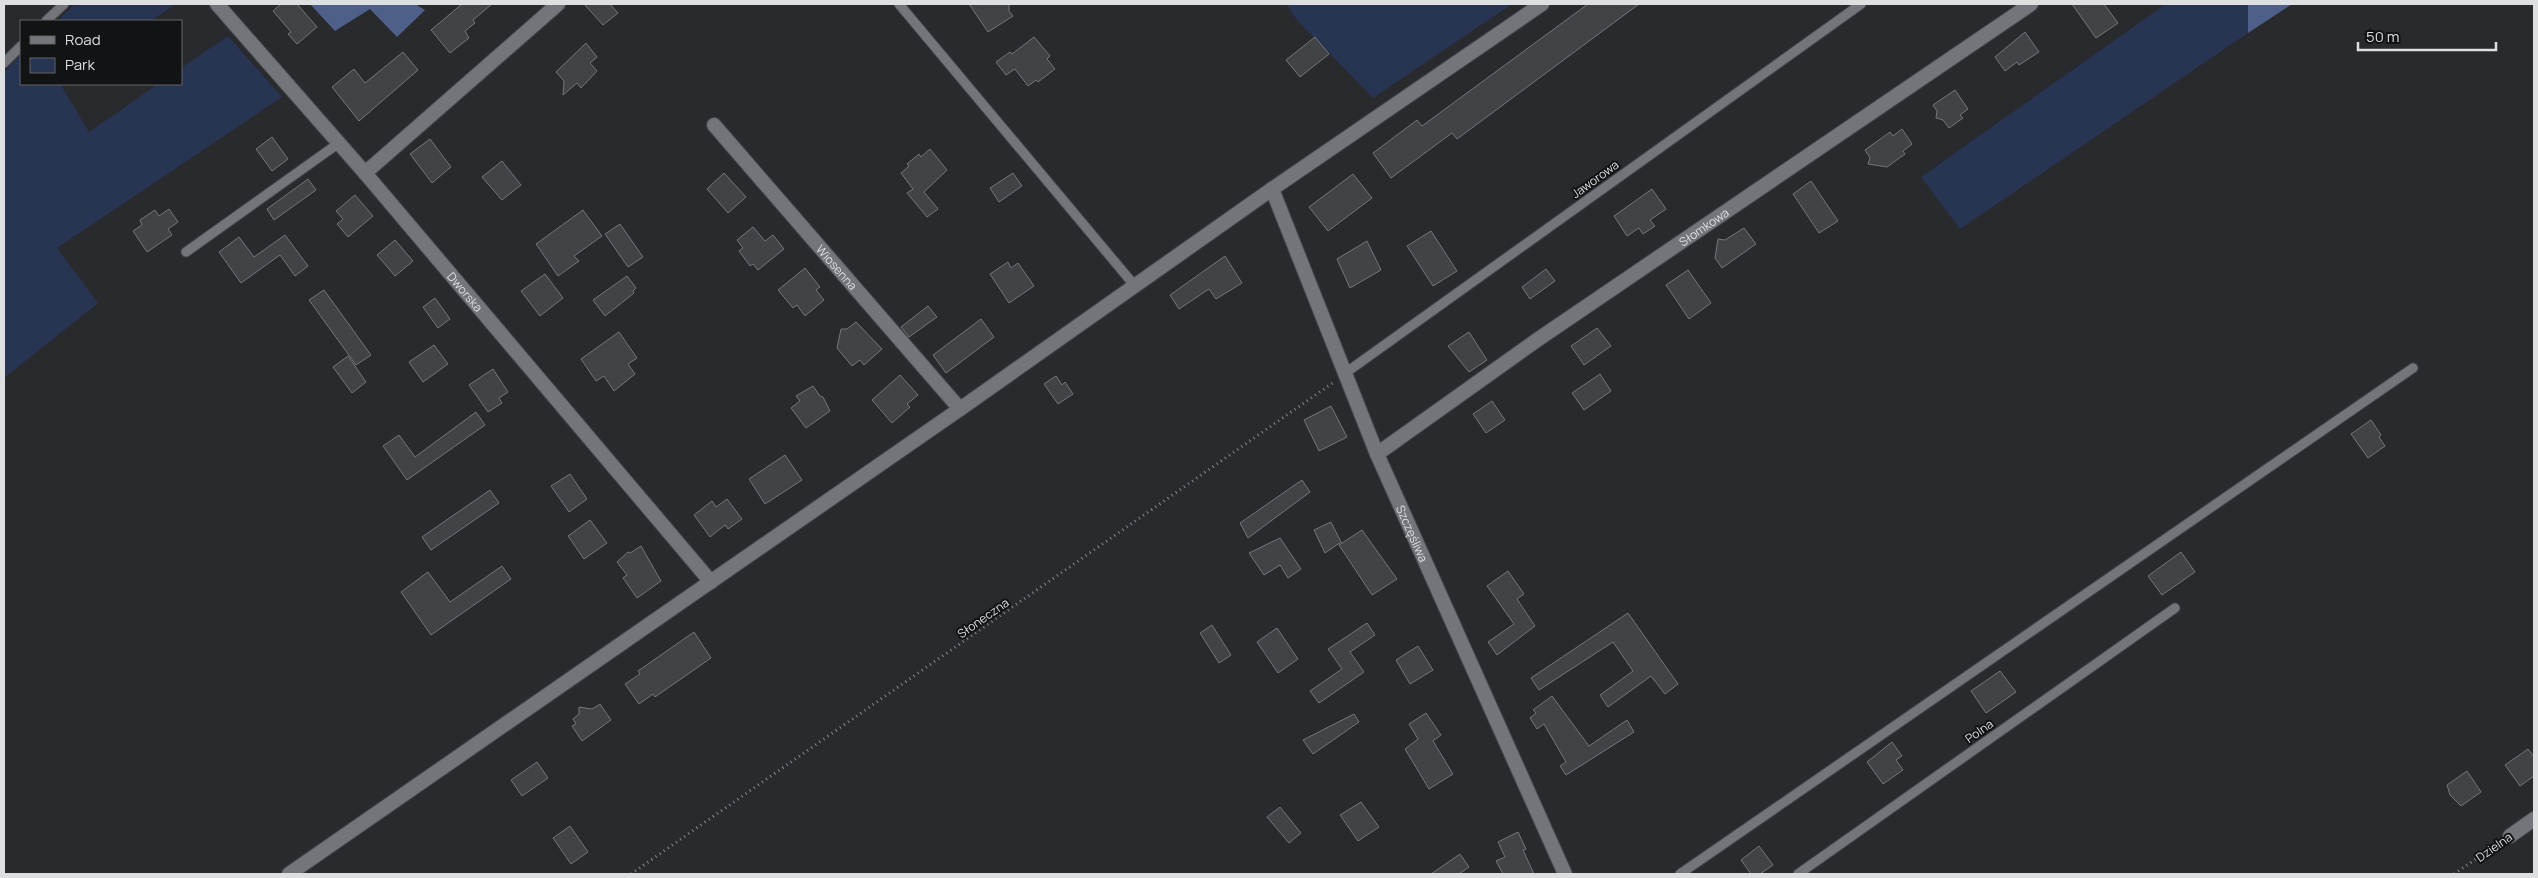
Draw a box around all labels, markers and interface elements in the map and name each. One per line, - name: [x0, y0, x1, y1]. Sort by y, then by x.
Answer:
- legend: [20, 20, 182, 85]
- scale bar: [2358, 20, 2496, 52]
- text: 50 m: [2366, 26, 2400, 47]
- text: Road: [65, 29, 101, 50]
- text: Park: [65, 54, 95, 75]
- street label: Jaworowa: [1568, 156, 1622, 202]
- street label: Słomkowa: [1675, 204, 1732, 250]
- street label: Wiosenna: [813, 241, 862, 293]
- street label: Dworska: [444, 268, 487, 315]
- street label: Szczęśliwa: [1392, 502, 1433, 564]
- street label: Słoneczna: [954, 594, 1012, 642]
- street label: Polna: [1961, 715, 1997, 747]
- street label: Dzielna: [2472, 828, 2516, 866]

